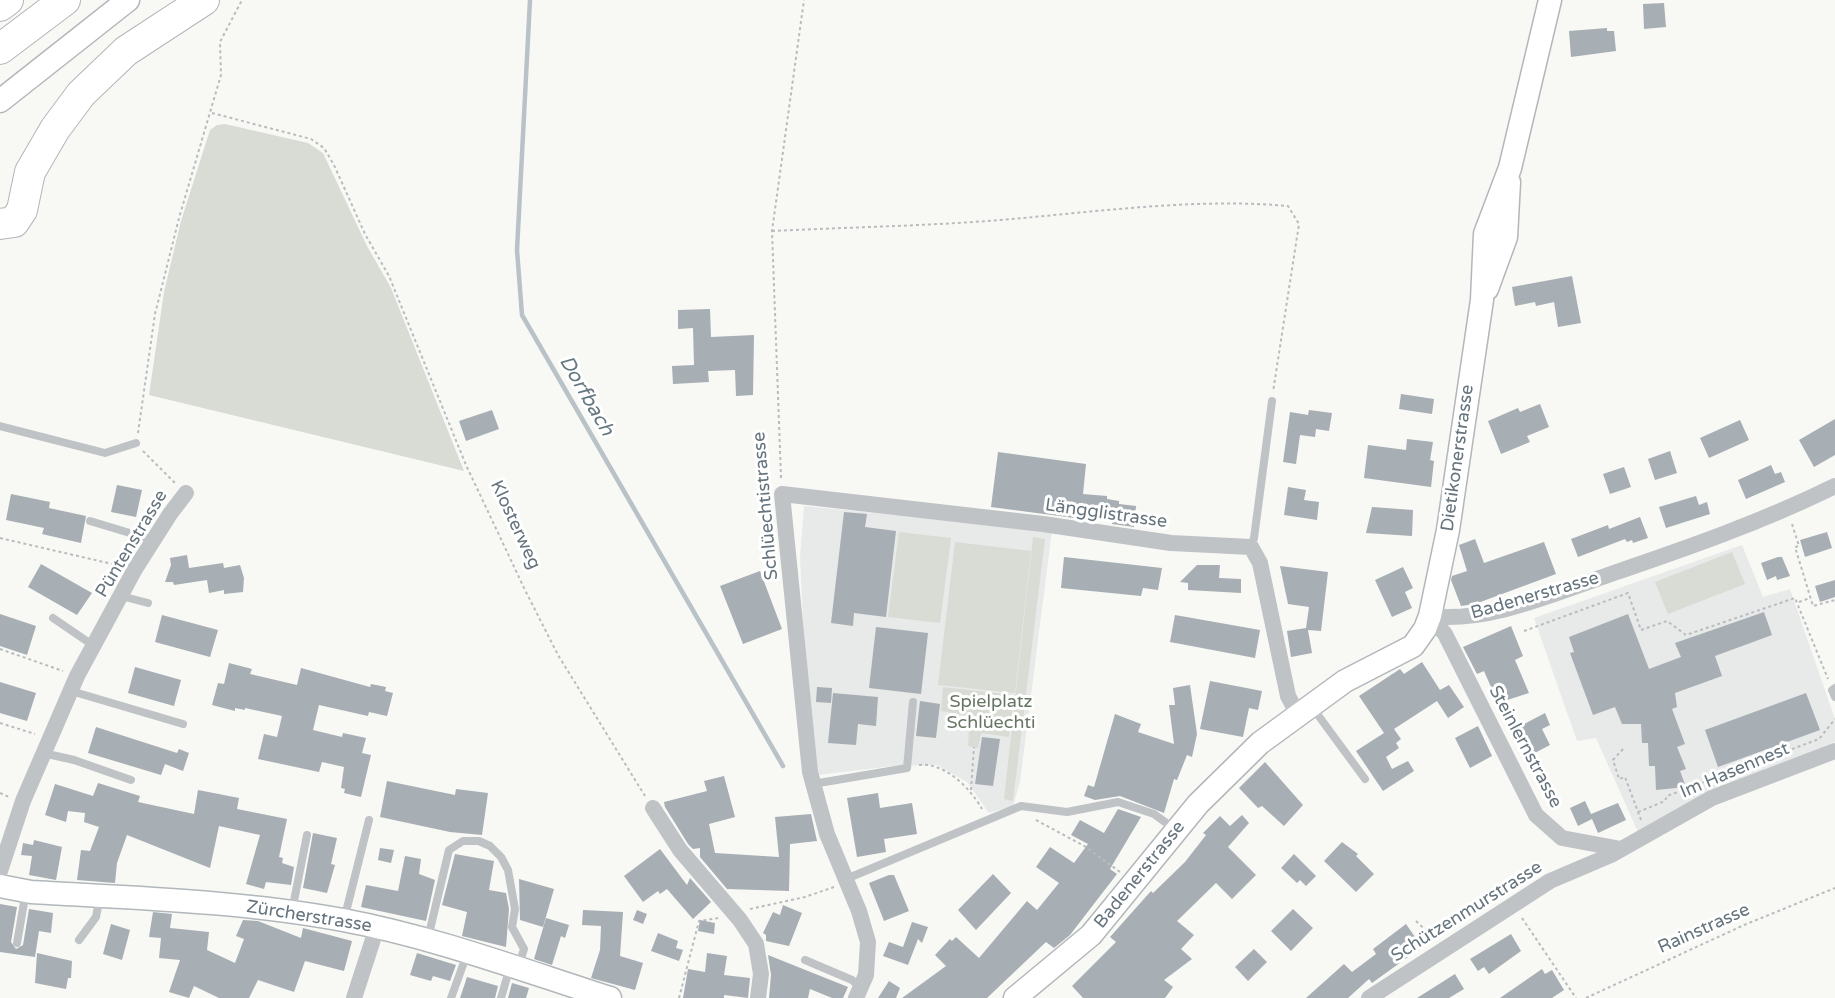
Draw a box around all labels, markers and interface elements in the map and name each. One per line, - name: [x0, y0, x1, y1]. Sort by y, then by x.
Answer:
- water label: Dorfbach: [553, 352, 619, 440]
- street label: Dietikonerstrasse: [1437, 383, 1479, 533]
- street label: Schlüechtistrasse: [749, 431, 783, 581]
- street label: Klosterweg: [485, 477, 545, 573]
- street label: Püntenstrasse: [91, 486, 173, 602]
- street label: Längglistrasse: [1044, 495, 1168, 533]
- street label: Badenerstrasse: [1469, 567, 1601, 625]
- street label: Steinlernstrasse: [1484, 682, 1566, 812]
- park label: Spielplatz Schlüechti: [947, 691, 1035, 734]
- street label: Im Hasennest: [1677, 738, 1793, 804]
- street label: Badenerstrasse: [1090, 817, 1190, 933]
- street label: Schützenmurstrasse: [1388, 857, 1546, 967]
- street label: Zürcherstrasse: [245, 896, 373, 938]
- street label: Rainstrasse: [1655, 899, 1753, 959]

